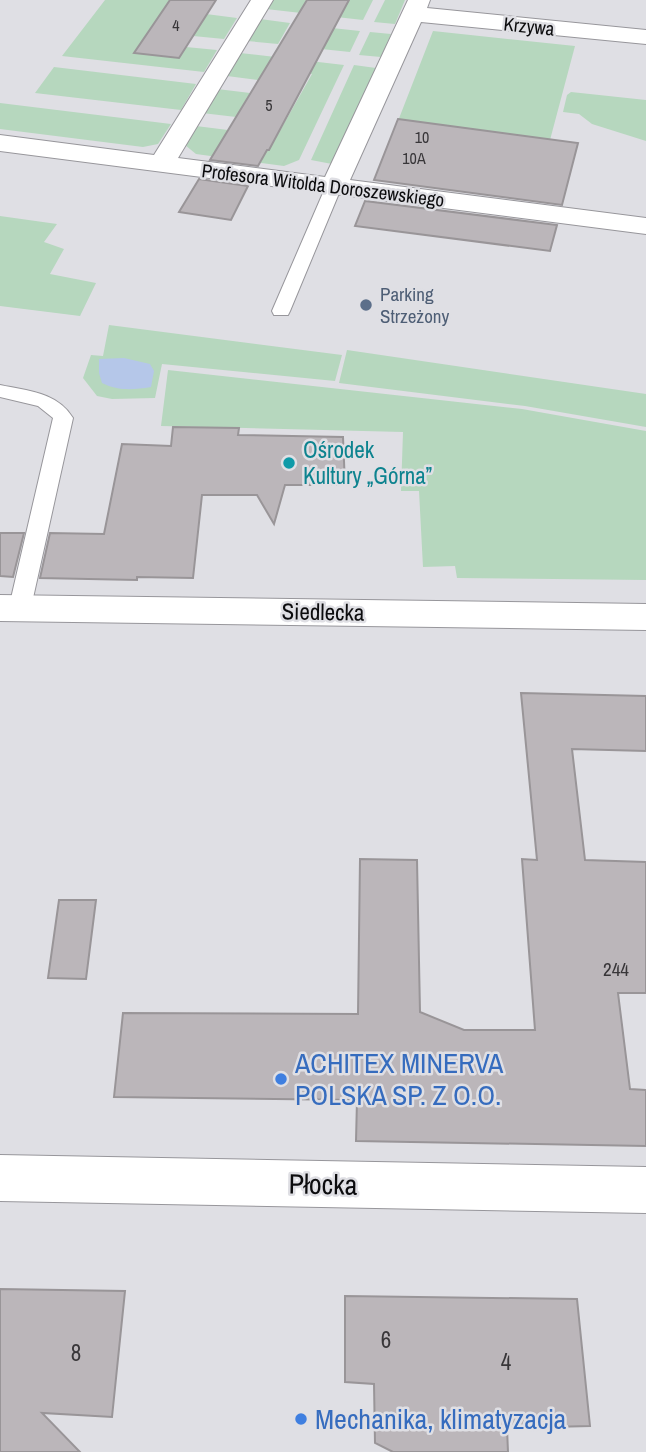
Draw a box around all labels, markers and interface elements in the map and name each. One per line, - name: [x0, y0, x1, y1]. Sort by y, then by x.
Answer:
- street label: Krzywa: [502, 10, 556, 42]
- house number: 4: [172, 14, 180, 36]
- house number: 5: [265, 94, 273, 116]
- house number: 10: [415, 126, 429, 148]
- house number: 10A: [402, 147, 426, 169]
- street label: Profesora Witolda Doroszewskiego: [200, 157, 446, 213]
- place label: Parking Strzeżony: [380, 281, 449, 329]
- marker: Parking Strzeżony: [358, 297, 374, 313]
- place label: Ośrodek Kultury „Górna”: [303, 434, 432, 491]
- marker: Ośrodek Kultury „Górna”: [281, 455, 297, 471]
- street label: Siedlecka: [281, 595, 365, 628]
- house number: 244: [603, 956, 629, 982]
- place label: ACHITEX MINERVA POLSKA SP. Z O.O.: [294, 1044, 504, 1114]
- marker: ACHITEX MINERVA POLSKA SP. Z O.O.: [273, 1071, 289, 1087]
- street label: Płocka: [288, 1164, 358, 1204]
- house number: 6: [381, 1324, 391, 1355]
- house number: 8: [71, 1337, 81, 1368]
- house number: 4: [501, 1346, 512, 1377]
- place label: Mechanika, klimatyzacja: [315, 1400, 567, 1438]
- marker: Mechanika, klimatyzacja: [293, 1411, 309, 1427]

